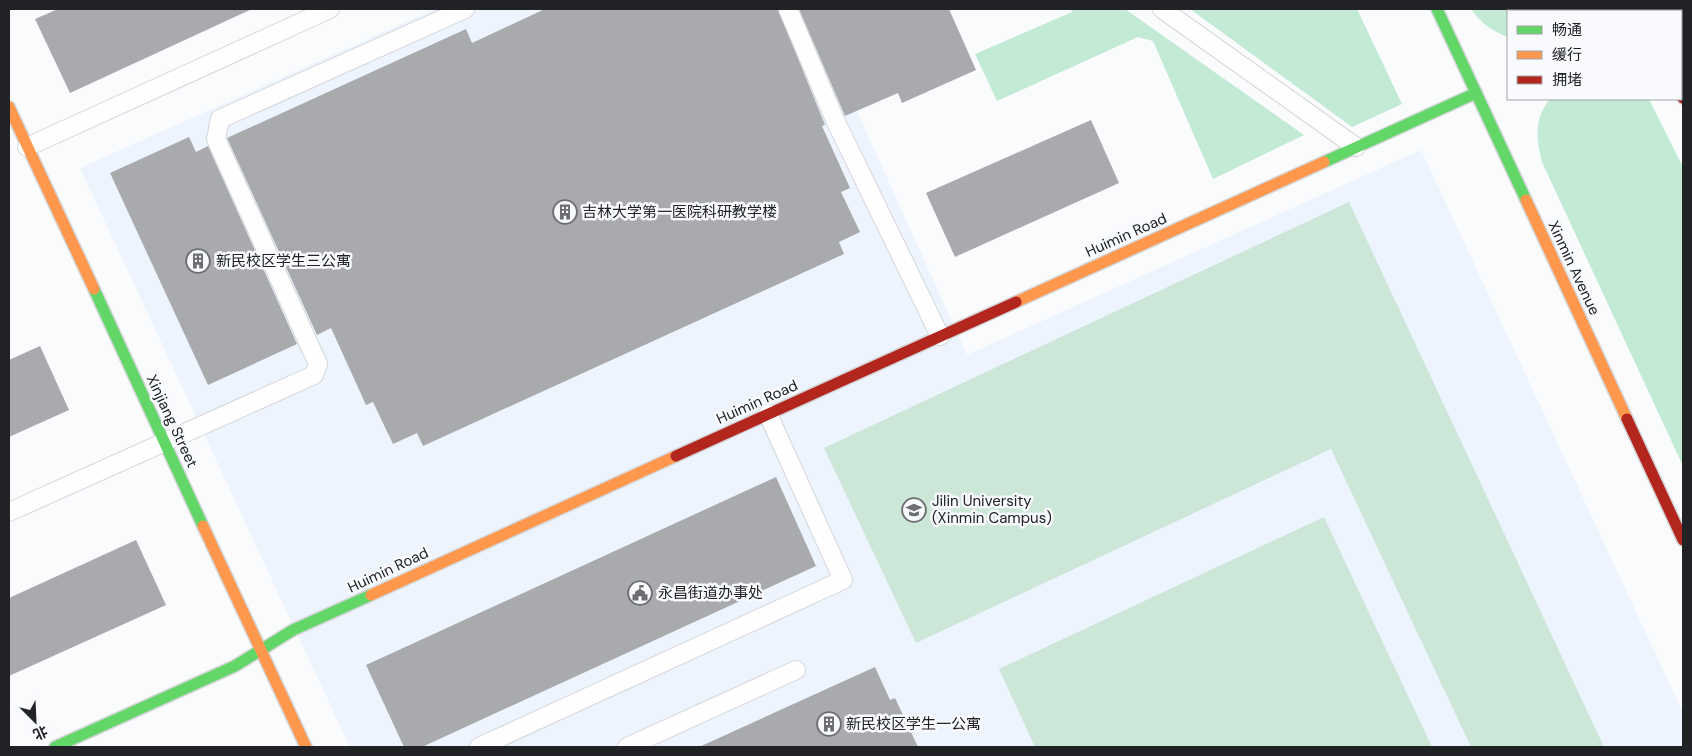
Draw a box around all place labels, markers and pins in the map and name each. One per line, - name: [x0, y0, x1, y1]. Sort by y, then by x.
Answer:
- building icon: 吉林大学第一医院科研教学楼: [552, 199, 578, 225]
- place label: 吉林大学第一医院科研教学楼: [582, 202, 777, 222]
- building icon: 新民校区学生三公寓: [185, 248, 211, 274]
- place label: 新民校区学生三公寓: [216, 251, 351, 271]
- place label: Jilin University (Xinmin Campus): [932, 491, 1052, 528]
- school or university icon: Jilin University (Xinmin Campus): [901, 497, 927, 523]
- public building icon: 永昌街道办事处: [627, 580, 653, 606]
- place label: 永昌街道办事处: [658, 583, 763, 603]
- building icon: 新民校区学生一公寓: [816, 711, 842, 737]
- place label: 新民校区学生一公寓: [846, 714, 981, 734]

